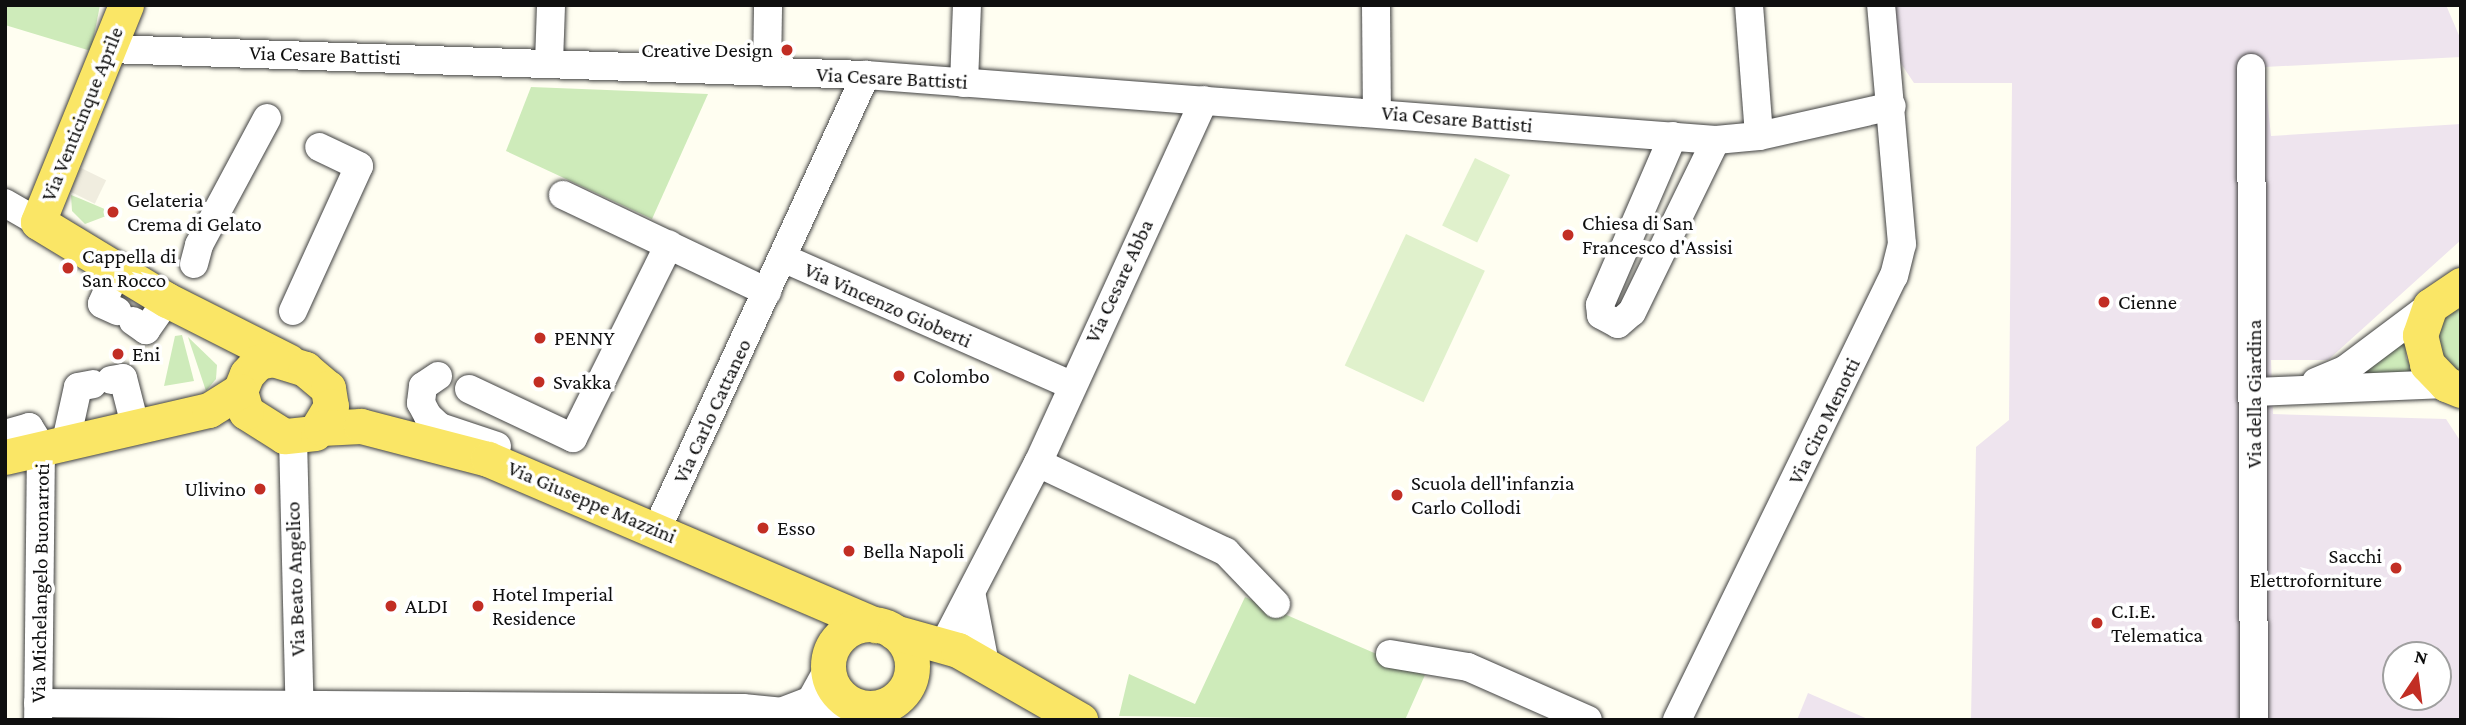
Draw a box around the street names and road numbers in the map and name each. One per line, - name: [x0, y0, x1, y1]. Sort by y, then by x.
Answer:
- street label: Via Venticinque Aprile: [35, 23, 129, 205]
- street label: Via Cesare Battisti: [249, 40, 401, 70]
- street label: Via Cesare Battisti: [816, 61, 968, 95]
- street label: Via Cesare Battisti: [1380, 100, 1534, 138]
- street label: Via Cesare Abba: [1079, 215, 1159, 347]
- street label: Via Vincenzo Gioberti: [800, 257, 976, 353]
- street label: Via della Giardina: [2241, 320, 2267, 468]
- street label: Via Carlo Cattaneo: [668, 335, 756, 487]
- street label: Via Ciro Menotti: [1782, 354, 1866, 488]
- street label: Via Giuseppe Mazzini: [504, 455, 680, 549]
- street label: Via Michelangelo Buonarroti: [25, 463, 55, 703]
- street label: Via Beato Angelico: [280, 501, 310, 657]

